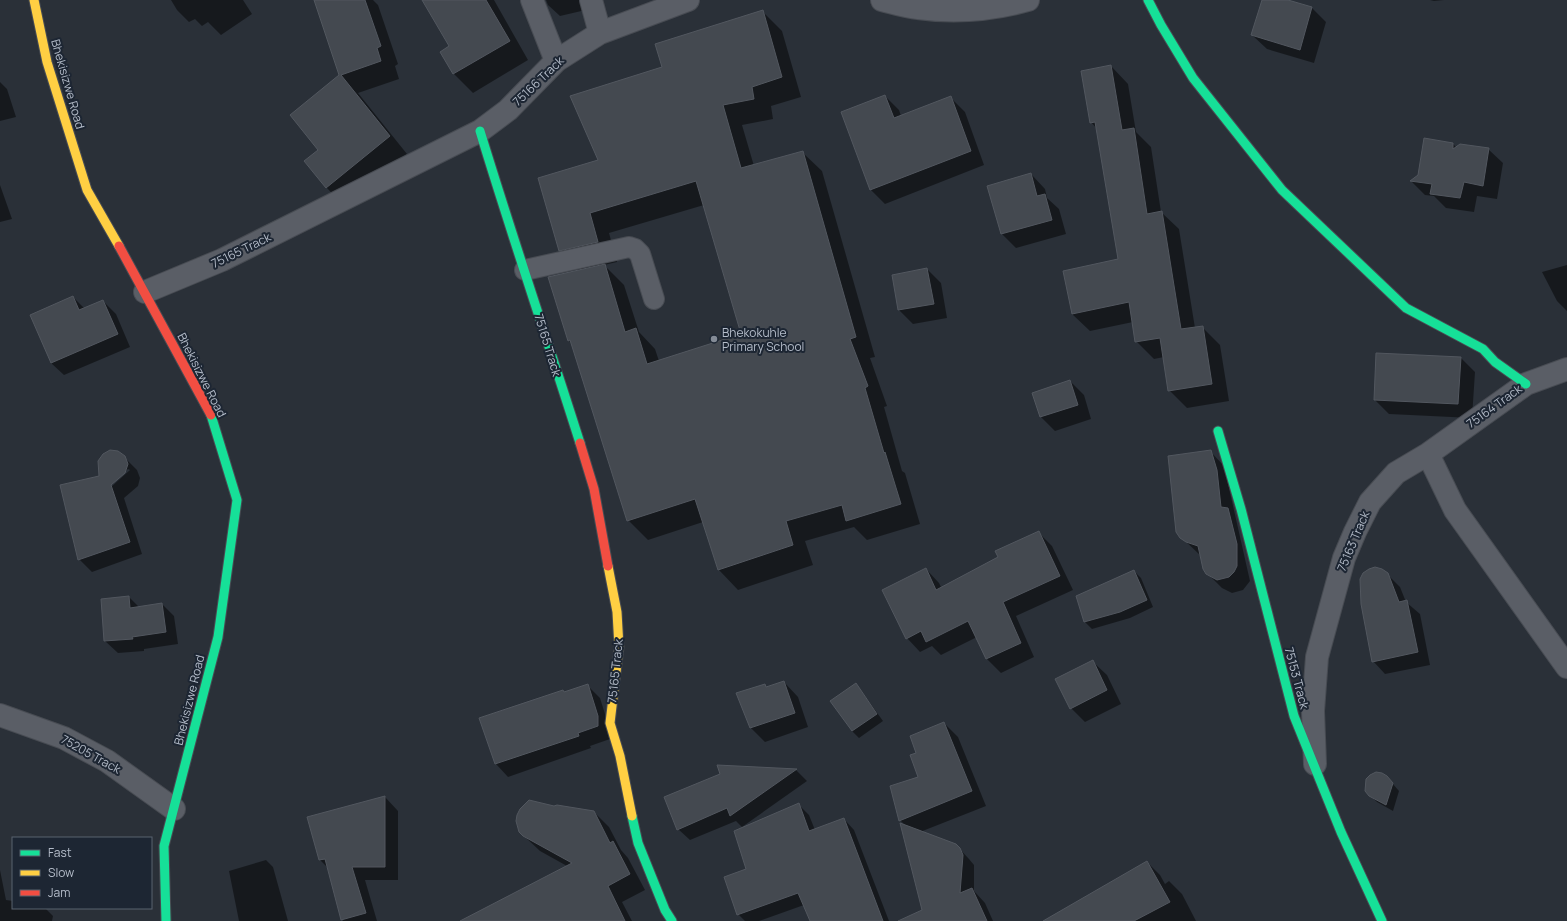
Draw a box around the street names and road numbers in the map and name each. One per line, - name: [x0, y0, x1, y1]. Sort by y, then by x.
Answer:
- street label: Bhekisizwe Road: [47, 37, 89, 131]
- street label: 75166 Track: [509, 52, 568, 110]
- street label: 75165 Track: [208, 228, 275, 272]
- street label: 75165 Track: [530, 312, 566, 379]
- street label: Bhekisizwe Road: [173, 330, 231, 420]
- street label: 75164 Track: [1463, 380, 1526, 432]
- street label: 75163 Track: [1333, 507, 1374, 574]
- street label: 75165 Track: [603, 637, 627, 704]
- street label: 75153 Track: [1281, 645, 1314, 712]
- street label: Bhekisizwe Road: [170, 653, 208, 747]
- street label: 75205 Track: [58, 731, 125, 778]

